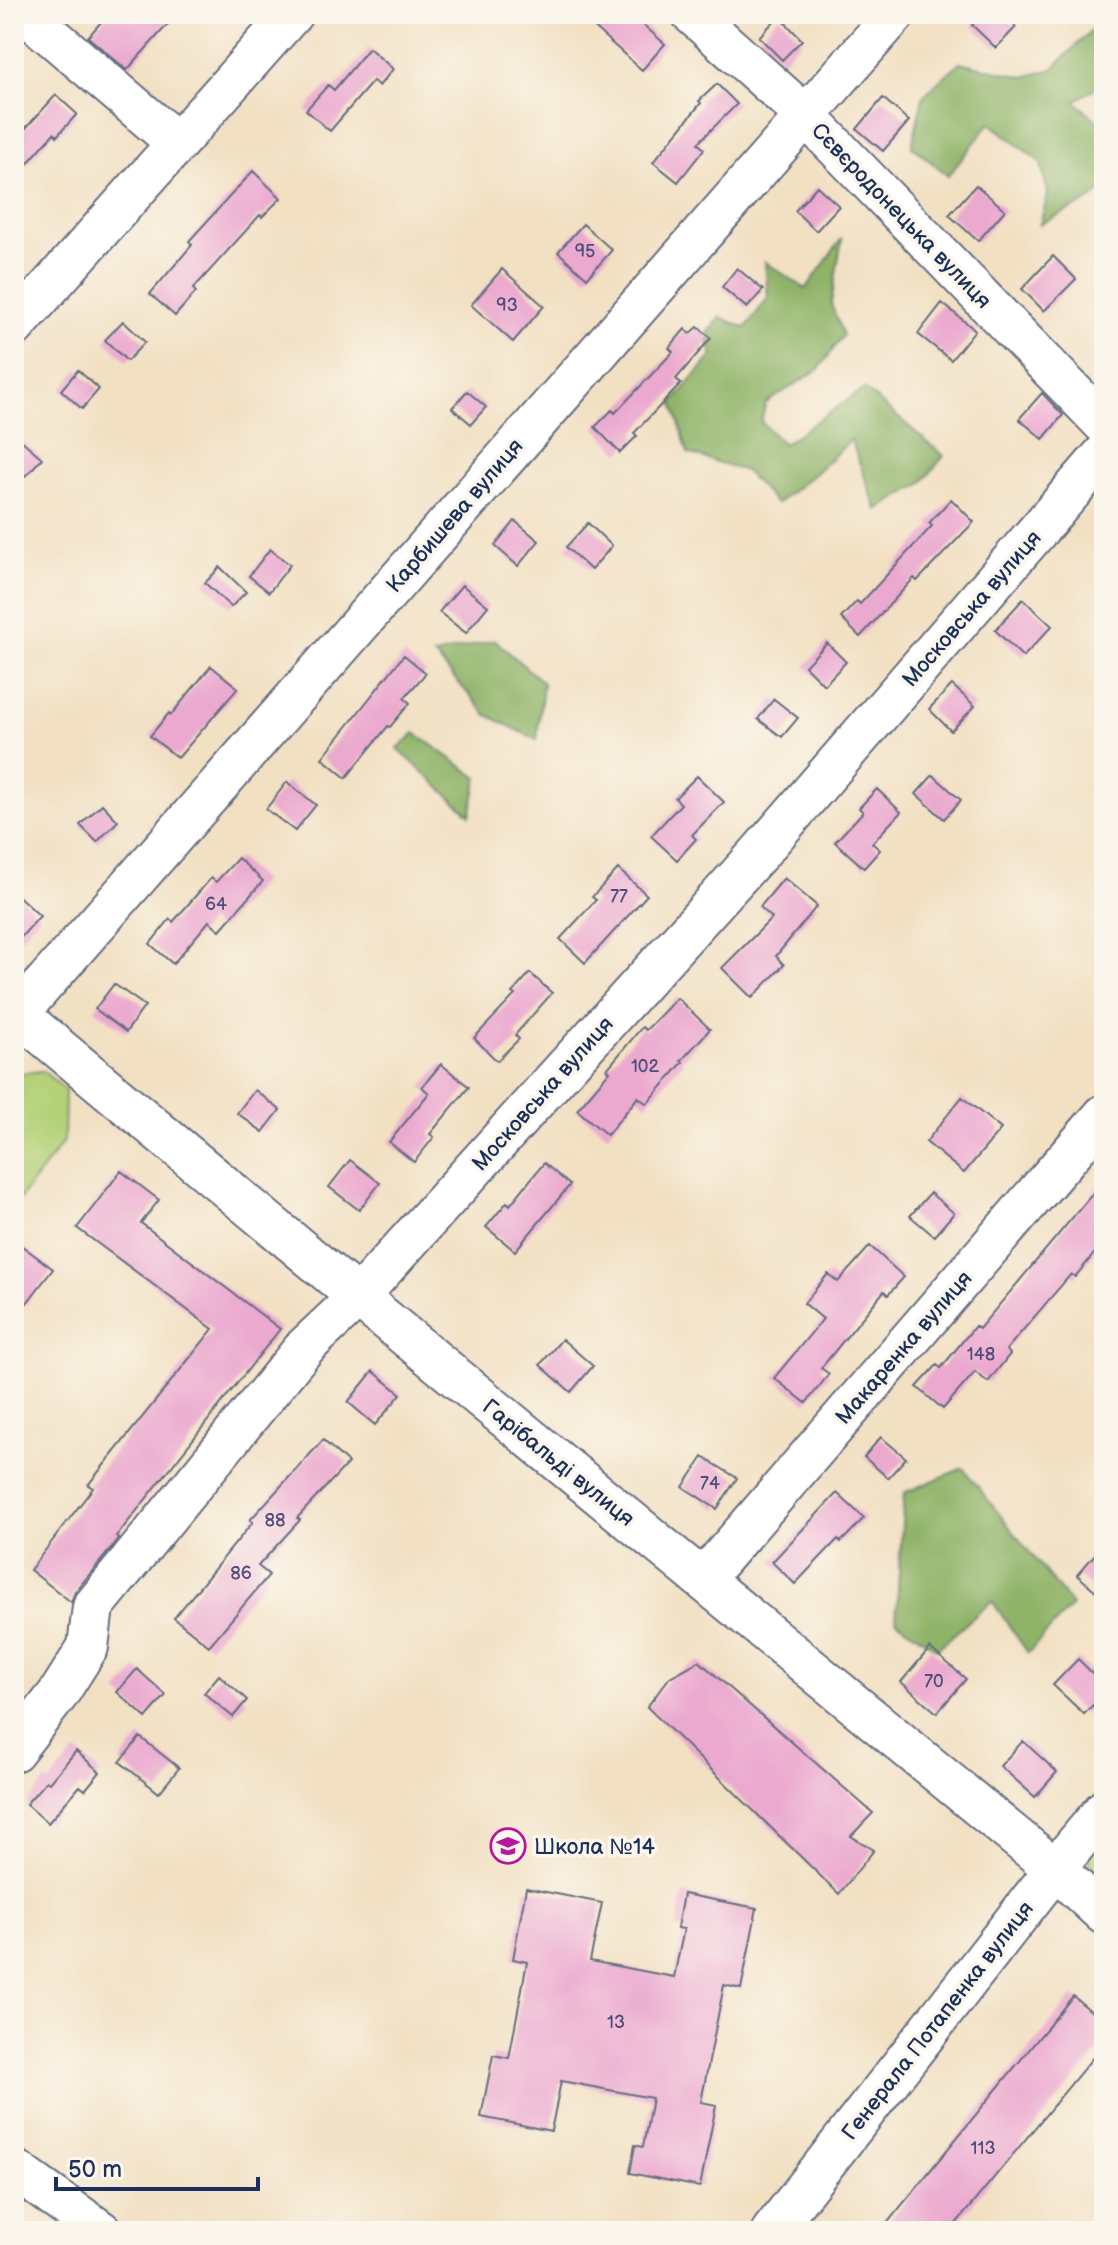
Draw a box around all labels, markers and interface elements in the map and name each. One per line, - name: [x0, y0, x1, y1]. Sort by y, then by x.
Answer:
- street label: Сєвєродонецька вулиця: [805, 118, 997, 315]
- house number: 95: [575, 241, 595, 262]
- house number: 93: [496, 295, 518, 316]
- street label: Карбишева вулиця: [381, 433, 529, 598]
- street label: Московська вулиця: [897, 525, 1047, 693]
- house number: 77: [610, 886, 628, 907]
- house number: 64: [205, 894, 227, 915]
- street label: Московська вулиця: [467, 1011, 620, 1177]
- house number: 102: [631, 1056, 659, 1077]
- street label: Макаренка вулиця: [830, 1266, 978, 1430]
- house number: 148: [967, 1344, 995, 1365]
- street label: Гарібальді вулиця: [477, 1394, 640, 1533]
- house number: 74: [700, 1473, 720, 1494]
- house number: 88: [265, 1510, 286, 1531]
- house number: 86: [230, 1563, 252, 1584]
- house number: 70: [924, 1671, 944, 1692]
- school or university icon: Школа №14: [489, 1827, 527, 1865]
- place label: Школа №14: [534, 1834, 655, 1861]
- street label: Генерала Потапенка вулиця: [837, 1896, 1040, 2146]
- house number: 13: [607, 2012, 625, 2033]
- house number: 113: [970, 2138, 996, 2159]
- scale bar: [56, 2141, 258, 2191]
- text: 50 m: [68, 2155, 122, 2184]

